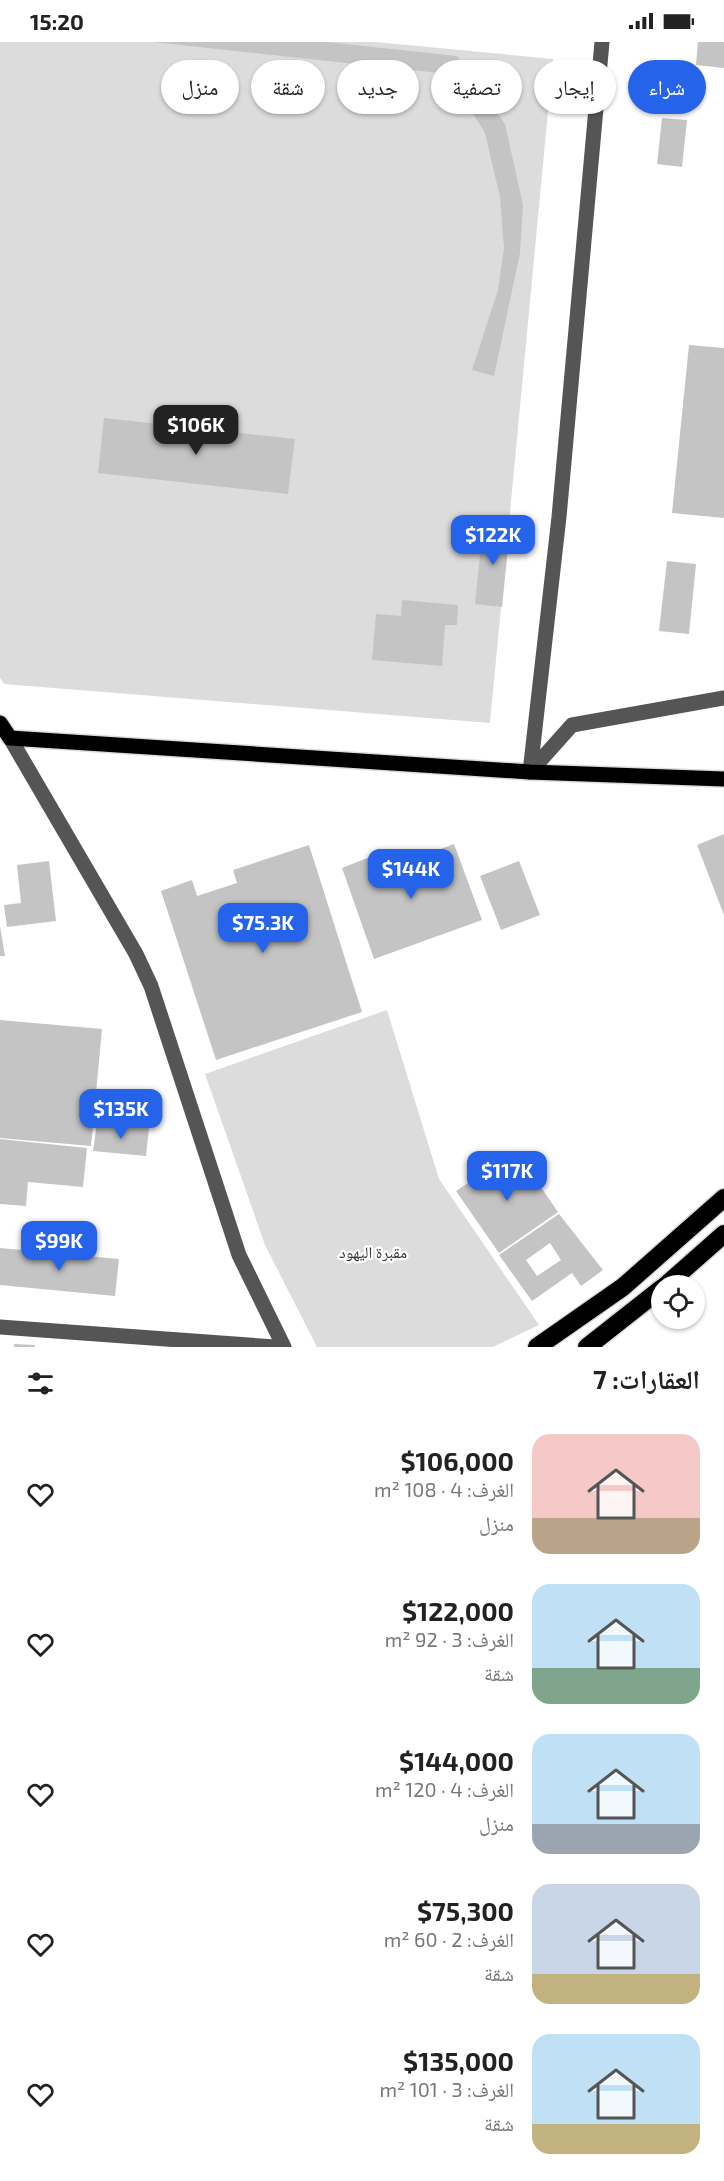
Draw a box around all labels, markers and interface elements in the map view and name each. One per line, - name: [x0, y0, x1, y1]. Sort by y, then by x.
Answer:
- text: 15:20: [30, 8, 84, 34]
- chip: منزل: [161, 60, 239, 114]
- chip: شقة: [251, 60, 325, 114]
- chip: جديد: [337, 60, 419, 114]
- chip: تصفية: [431, 60, 522, 114]
- chip: إيجار: [534, 60, 616, 114]
- chip: شراء: [628, 60, 706, 114]
- pin: $106K: [154, 405, 238, 456]
- text: $106K: [167, 412, 225, 436]
- pin: $122K: [451, 515, 535, 566]
- text: $122K: [465, 522, 521, 546]
- pin: $144K: [369, 849, 453, 900]
- text: $144K: [382, 856, 440, 880]
- pin: $75.3K: [214, 903, 312, 954]
- text: $75.3K: [232, 910, 294, 934]
- pin: $135K: [79, 1089, 163, 1140]
- text: $135K: [93, 1096, 149, 1120]
- pin: $117K: [465, 1151, 549, 1202]
- text: $117K: [481, 1158, 533, 1182]
- pin: $99K: [23, 1221, 95, 1272]
- text: $99K: [35, 1228, 83, 1252]
- park label: مقبرة اليهود: [339, 1242, 407, 1262]
- map controls: [651, 1275, 705, 1329]
- button: locate: [651, 1275, 705, 1329]
- text: العقارات: 7: [593, 1363, 700, 1394]
- icon: filters: [24, 1367, 57, 1400]
- text: $106,000: [400, 1445, 514, 1476]
- icon: home: [580, 1458, 652, 1530]
- text: الغرف: 4 · 108 m²: [374, 1477, 514, 1501]
- icon: heart: [24, 1478, 57, 1511]
- text: منزل: [479, 1511, 514, 1535]
- text: $122,000: [402, 1595, 514, 1626]
- icon: home: [580, 1608, 652, 1680]
- text: الغرف: 3 · 92 m²: [385, 1627, 514, 1651]
- icon: heart: [24, 1628, 57, 1661]
- text: شقة: [484, 1661, 514, 1685]
- text: $144,000: [399, 1745, 514, 1776]
- icon: home: [580, 1758, 652, 1830]
- text: الغرف: 4 · 120 m²: [375, 1777, 514, 1801]
- icon: heart: [24, 1778, 57, 1811]
- text: منزل: [479, 1811, 514, 1835]
- text: $75,300: [417, 1895, 514, 1926]
- icon: home: [580, 1908, 652, 1980]
- text: الغرف: 2 · 60 m²: [384, 1927, 514, 1951]
- icon: heart: [24, 1928, 57, 1961]
- text: شقة: [484, 1961, 514, 1985]
- text: $135,000: [403, 2045, 514, 2076]
- icon: home: [580, 2058, 652, 2130]
- text: الغرف: 3 · 101 m²: [379, 2077, 514, 2101]
- icon: heart: [24, 2078, 57, 2111]
- text: شقة: [484, 2111, 514, 2135]

